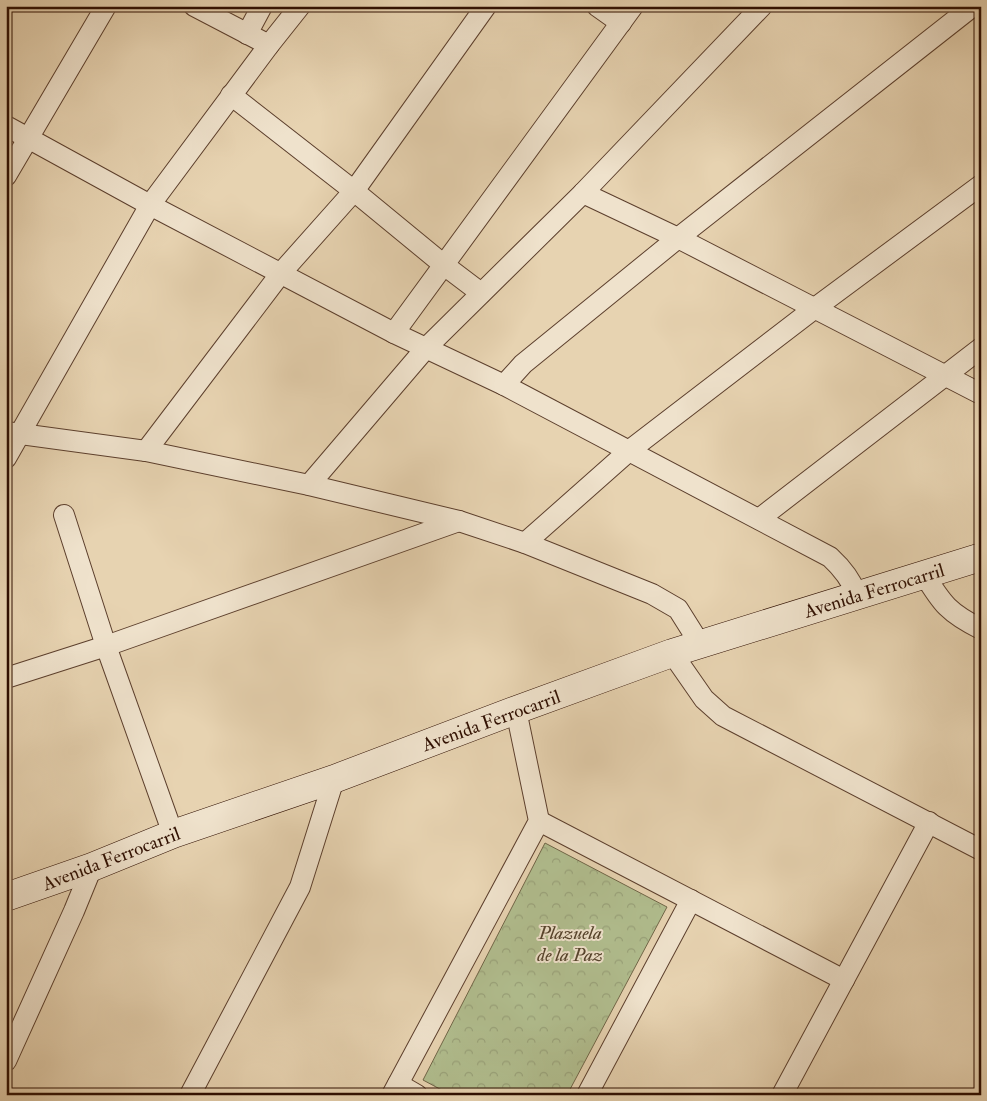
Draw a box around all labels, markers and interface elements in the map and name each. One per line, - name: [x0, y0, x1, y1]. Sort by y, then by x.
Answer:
- street label: Avenida Ferrocarril: [800, 558, 948, 624]
- street label: Avenida Ferrocarril: [418, 685, 564, 757]
- street label: Avenida Ferrocarril: [38, 822, 184, 897]
- park label: Plazuela de la Paz: [536, 921, 603, 967]

